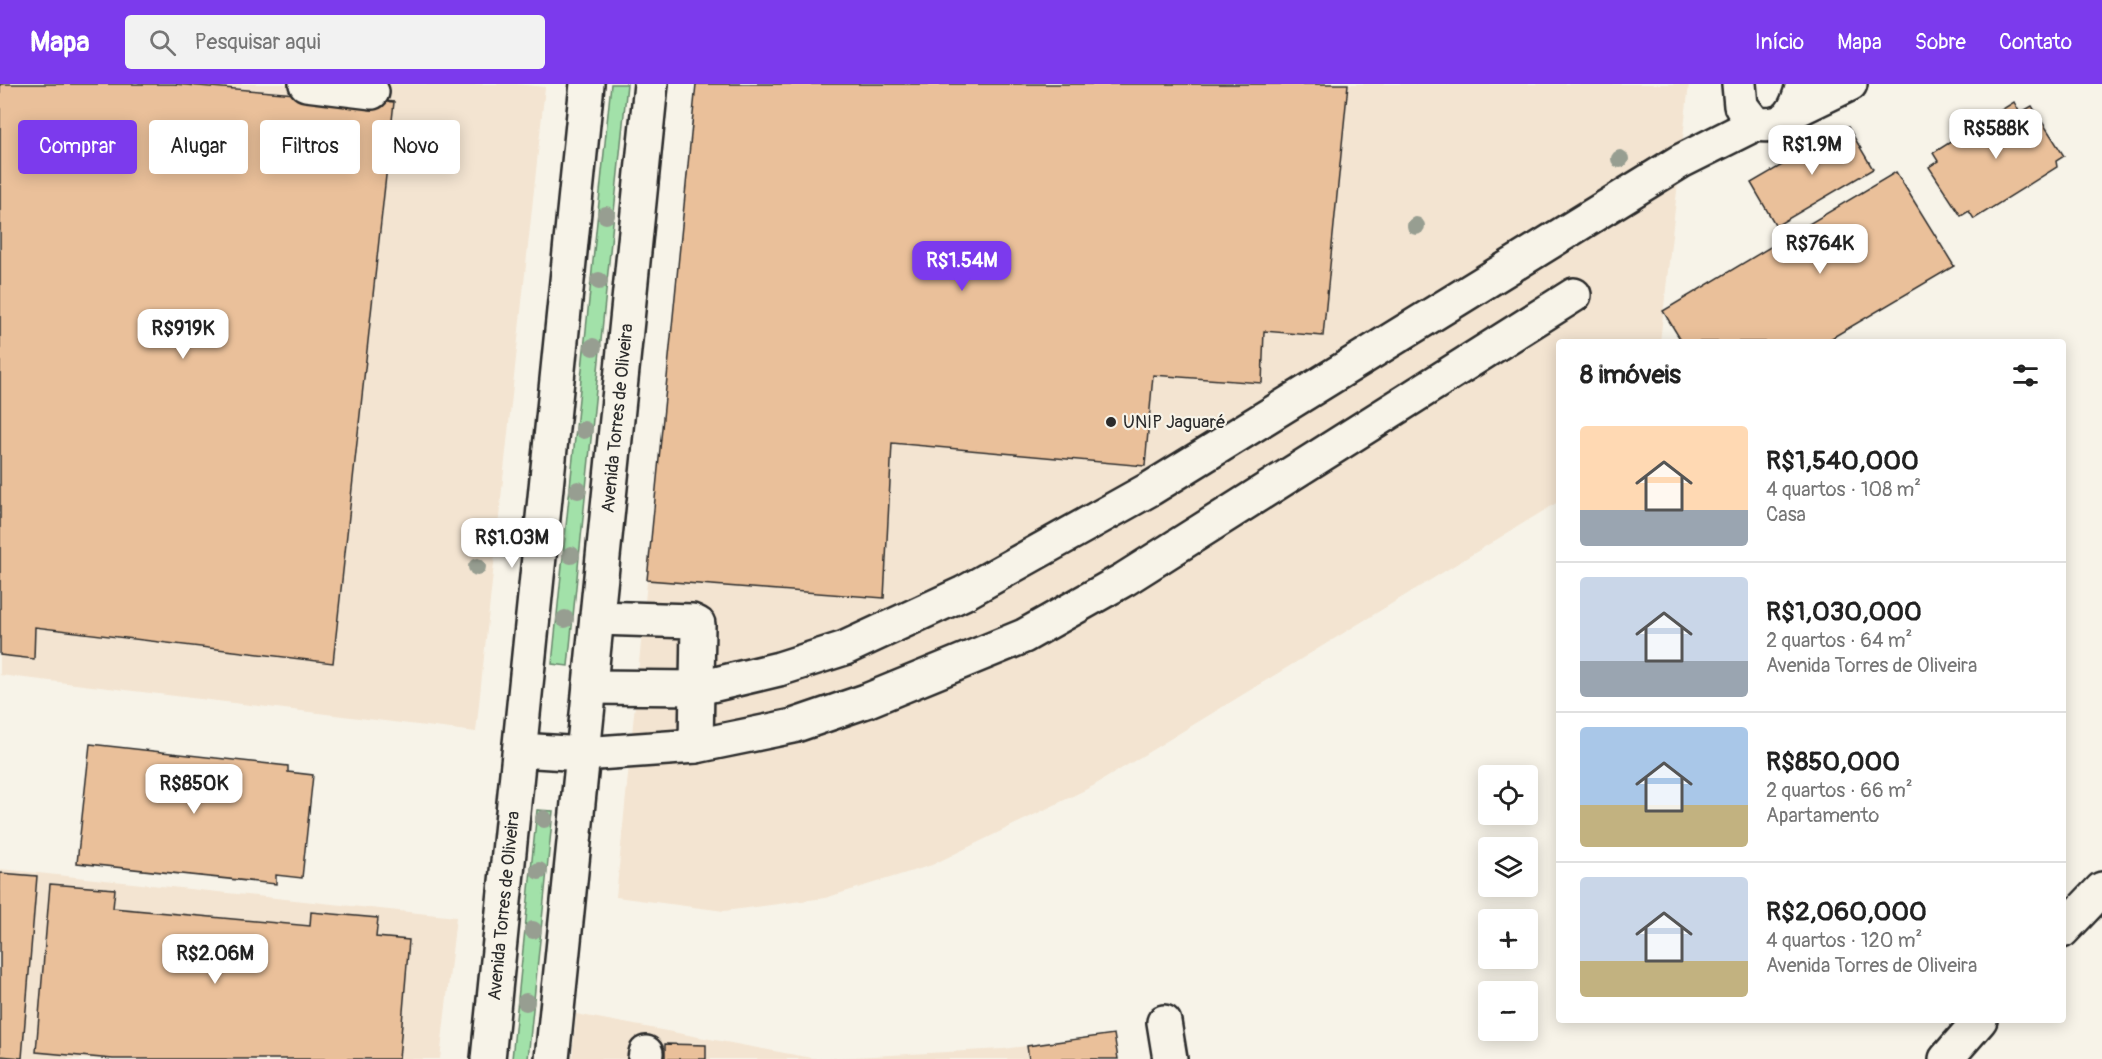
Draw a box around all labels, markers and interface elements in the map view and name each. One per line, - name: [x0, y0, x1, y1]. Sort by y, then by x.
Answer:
- search box: [125, 15, 545, 69]
- text: Mapa: [30, 25, 89, 60]
- icon: search: [146, 26, 179, 59]
- text: Pesquisar aqui: [194, 28, 321, 56]
- text: Início: [1755, 29, 1804, 56]
- text: Mapa: [1837, 29, 1882, 56]
- text: Sobre: [1915, 29, 1966, 56]
- text: Contato: [1999, 29, 2072, 56]
- pin: R$588K: [1947, 109, 2045, 160]
- text: R$588K: [1963, 116, 2029, 141]
- chip: Comprar: [18, 120, 137, 174]
- chip: Alugar: [149, 120, 248, 174]
- chip: Filtros: [260, 120, 360, 174]
- chip: Novo: [372, 120, 460, 174]
- pin: R$1.9M: [1763, 125, 1861, 176]
- text: R$1.9M: [1782, 132, 1842, 157]
- pin: R$764K: [1771, 224, 1869, 275]
- text: R$764K: [1786, 231, 1854, 256]
- pin: R$1.54M: [907, 241, 1017, 292]
- text: R$1.54M: [926, 248, 998, 273]
- pin: R$919K: [134, 309, 232, 360]
- text: R$919K: [152, 316, 214, 341]
- street label: Avenida Torres de Oliveira: [596, 322, 638, 514]
- text: 8 imóveis: [1580, 359, 1681, 391]
- icon: filters: [2009, 359, 2042, 392]
- place label: UNIP Jaguaré: [1123, 411, 1225, 434]
- marker: UNIP Jaguaré: [1104, 415, 1118, 429]
- text: R$1,540,000: [1766, 445, 1919, 477]
- icon: home: [1628, 450, 1700, 522]
- text: 4 quartos · 108 m²: [1766, 477, 1921, 502]
- text: Casa: [1766, 502, 1806, 527]
- pin: R$1.03M: [457, 518, 567, 569]
- text: R$1.03M: [475, 525, 549, 550]
- text: R$1,030,000: [1766, 596, 1922, 628]
- icon: home: [1628, 601, 1700, 673]
- text: 2 quartos · 64 m²: [1766, 628, 1912, 653]
- text: Avenida Torres de Oliveira: [1766, 653, 1977, 678]
- text: R$850,000: [1766, 746, 1900, 778]
- icon: home: [1628, 751, 1700, 823]
- pin: R$850K: [145, 764, 243, 815]
- map controls: [1478, 765, 1538, 1041]
- button: locate: [1478, 765, 1538, 825]
- text: R$850K: [159, 771, 229, 796]
- text: 2 quartos · 66 m²: [1766, 778, 1912, 803]
- text: Apartamento: [1766, 803, 1879, 828]
- street label: Avenida Torres de Oliveira: [483, 810, 525, 1002]
- button: layers: [1478, 837, 1538, 897]
- text: R$2,060,000: [1766, 896, 1927, 928]
- icon: home: [1628, 901, 1700, 973]
- button: +: [1478, 909, 1538, 969]
- text: 4 quartos · 120 m²: [1766, 928, 1922, 953]
- pin: R$2.06M: [160, 934, 270, 985]
- text: R$2.06M: [176, 941, 254, 966]
- text: Avenida Torres de Oliveira: [1766, 953, 1977, 978]
- button: −: [1478, 981, 1538, 1041]

